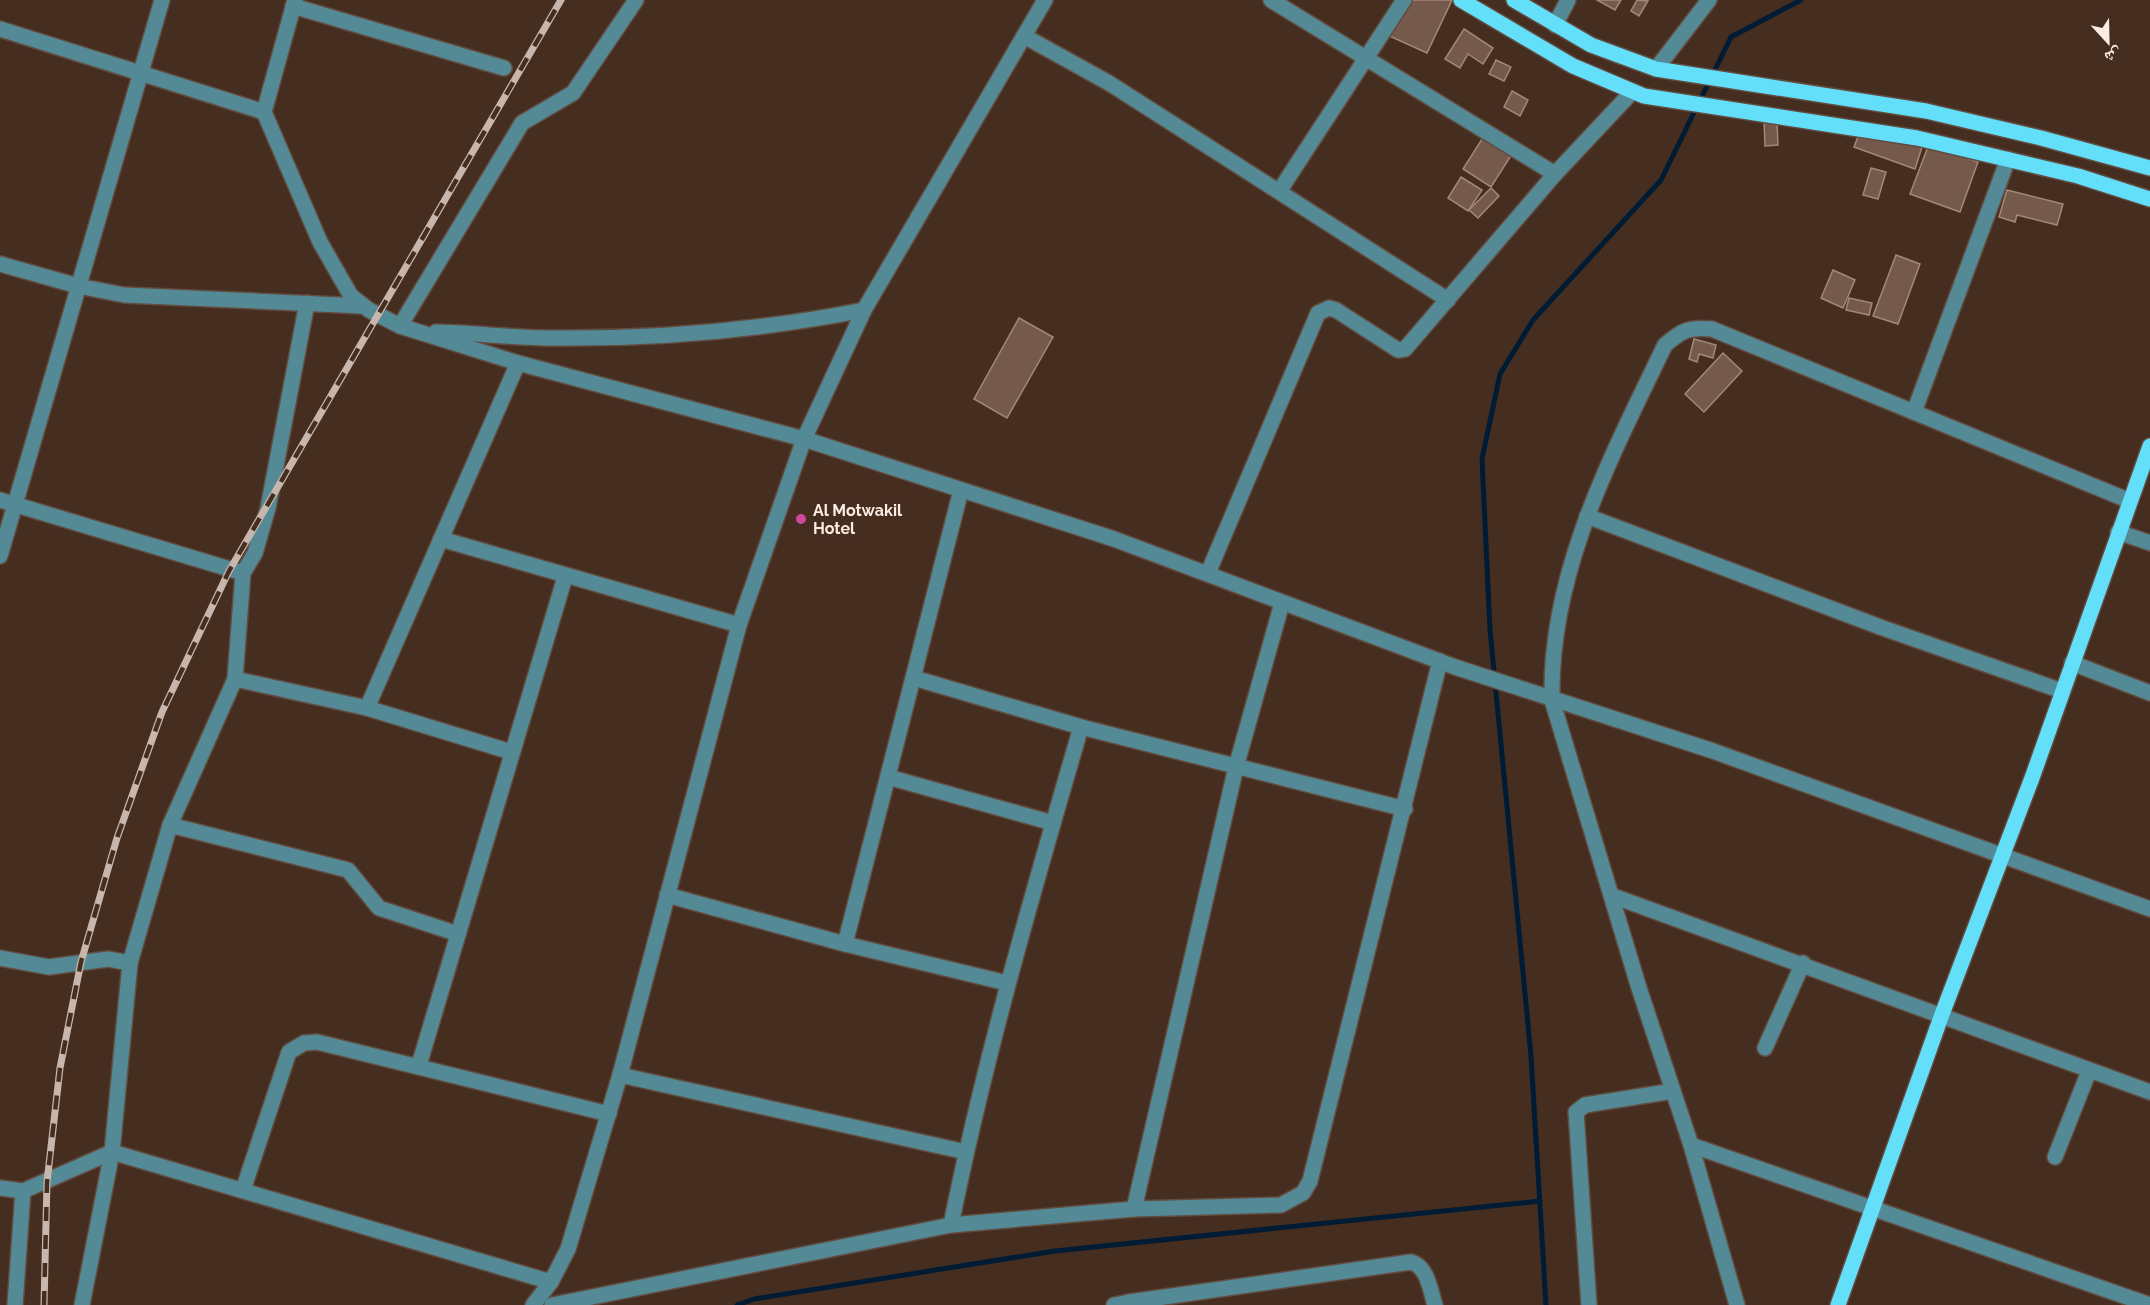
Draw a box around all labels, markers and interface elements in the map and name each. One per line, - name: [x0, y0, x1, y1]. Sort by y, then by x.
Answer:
- north arrow: [2078, 12, 2138, 72]
- text: ش: [2102, 43, 2125, 67]
- place label: Al Motwakil Hotel: [813, 501, 903, 538]
- marker: Al Motwakil Hotel: [794, 512, 808, 526]

